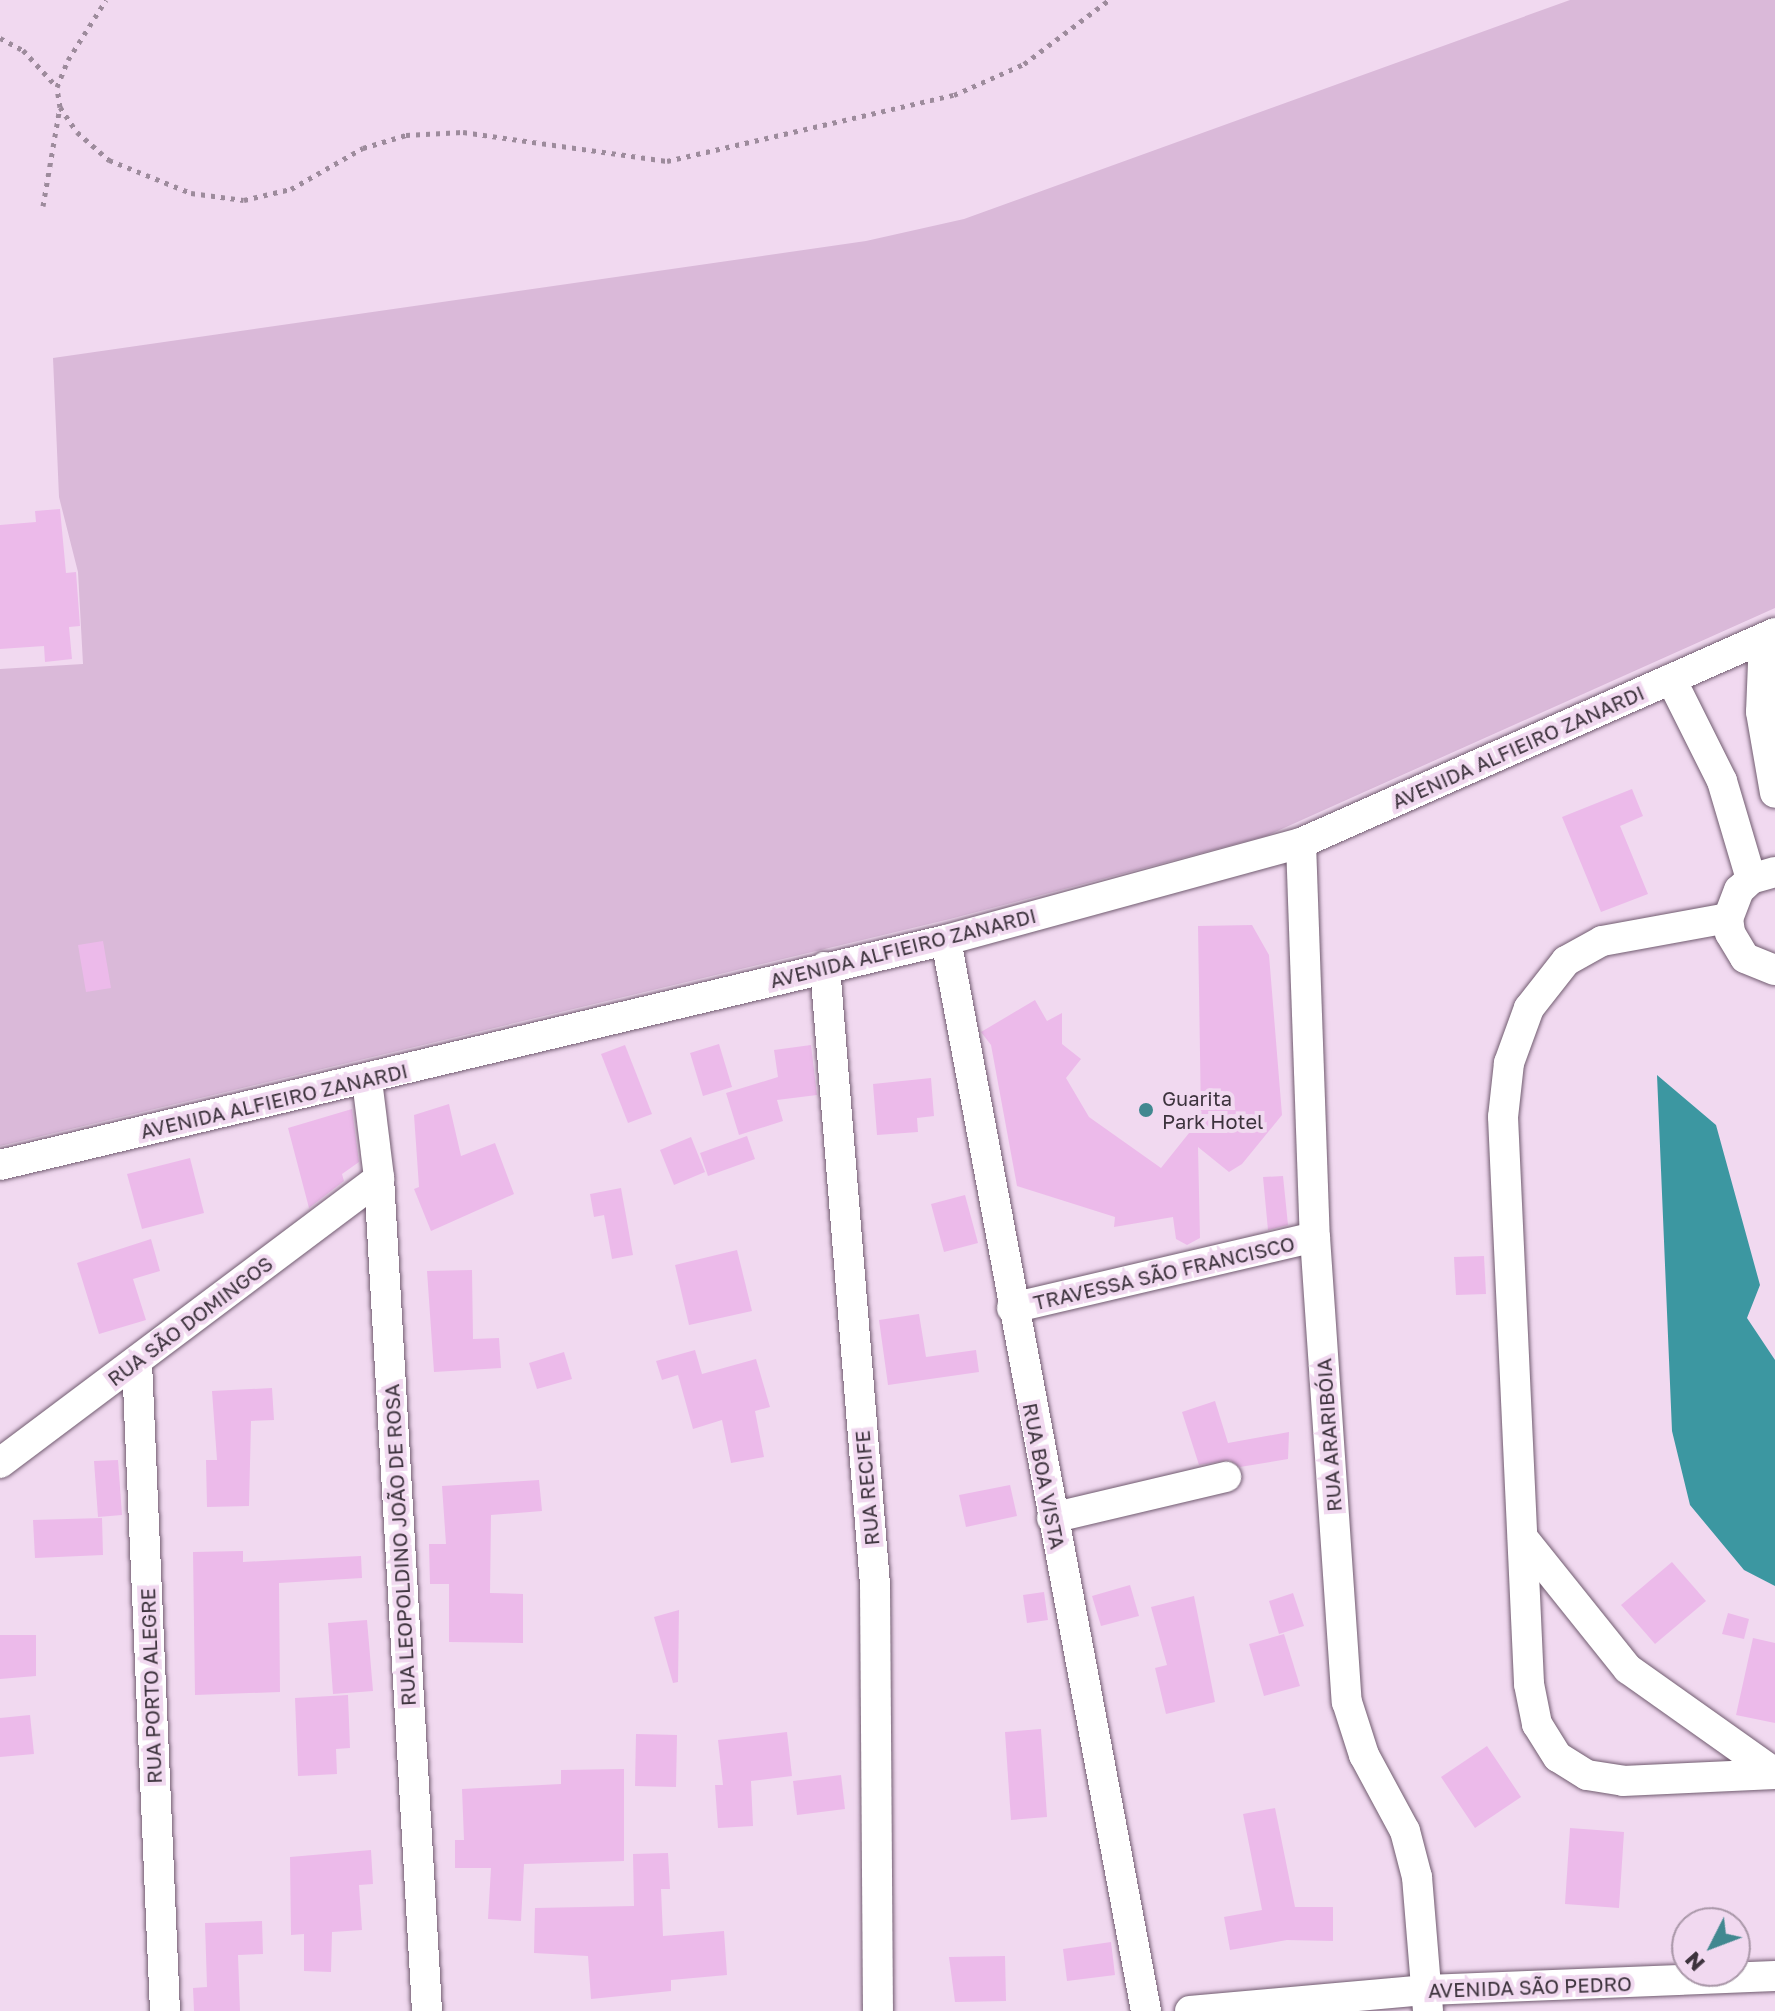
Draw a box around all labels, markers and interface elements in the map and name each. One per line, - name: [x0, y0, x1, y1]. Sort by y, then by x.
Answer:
- street label: AVENIDA ALFIEIRO ZANARDI: [1388, 680, 1648, 814]
- street label: AVENIDA ALFIEIRO ZANARDI: [767, 903, 1039, 993]
- street label: AVENIDA ALFIEIRO ZANARDI: [138, 1059, 410, 1143]
- place label: Guarita Park Hotel: [1162, 1086, 1263, 1133]
- marker: Guarita Park Hotel: [1137, 1101, 1155, 1119]
- street label: TRAVESSA SÃO FRANCISCO: [1031, 1231, 1297, 1315]
- street label: RUA SÃO DOMINGOS: [103, 1251, 277, 1391]
- street label: RUA ARARIBÓIA: [1312, 1357, 1346, 1513]
- street label: RUA LEOPOLDINO JOÃO DE ROSA: [380, 1383, 420, 1707]
- street label: RUA BOA VISTA: [1018, 1401, 1070, 1551]
- street label: RUA RECIFE: [850, 1429, 884, 1547]
- street label: RUA PORTO ALEGRE: [136, 1588, 166, 1784]
- north arrow: [1671, 1907, 1751, 1987]
- text: N: [1679, 1947, 1710, 1977]
- street label: AVENIDA SÃO PEDRO: [1428, 1971, 1632, 2003]

